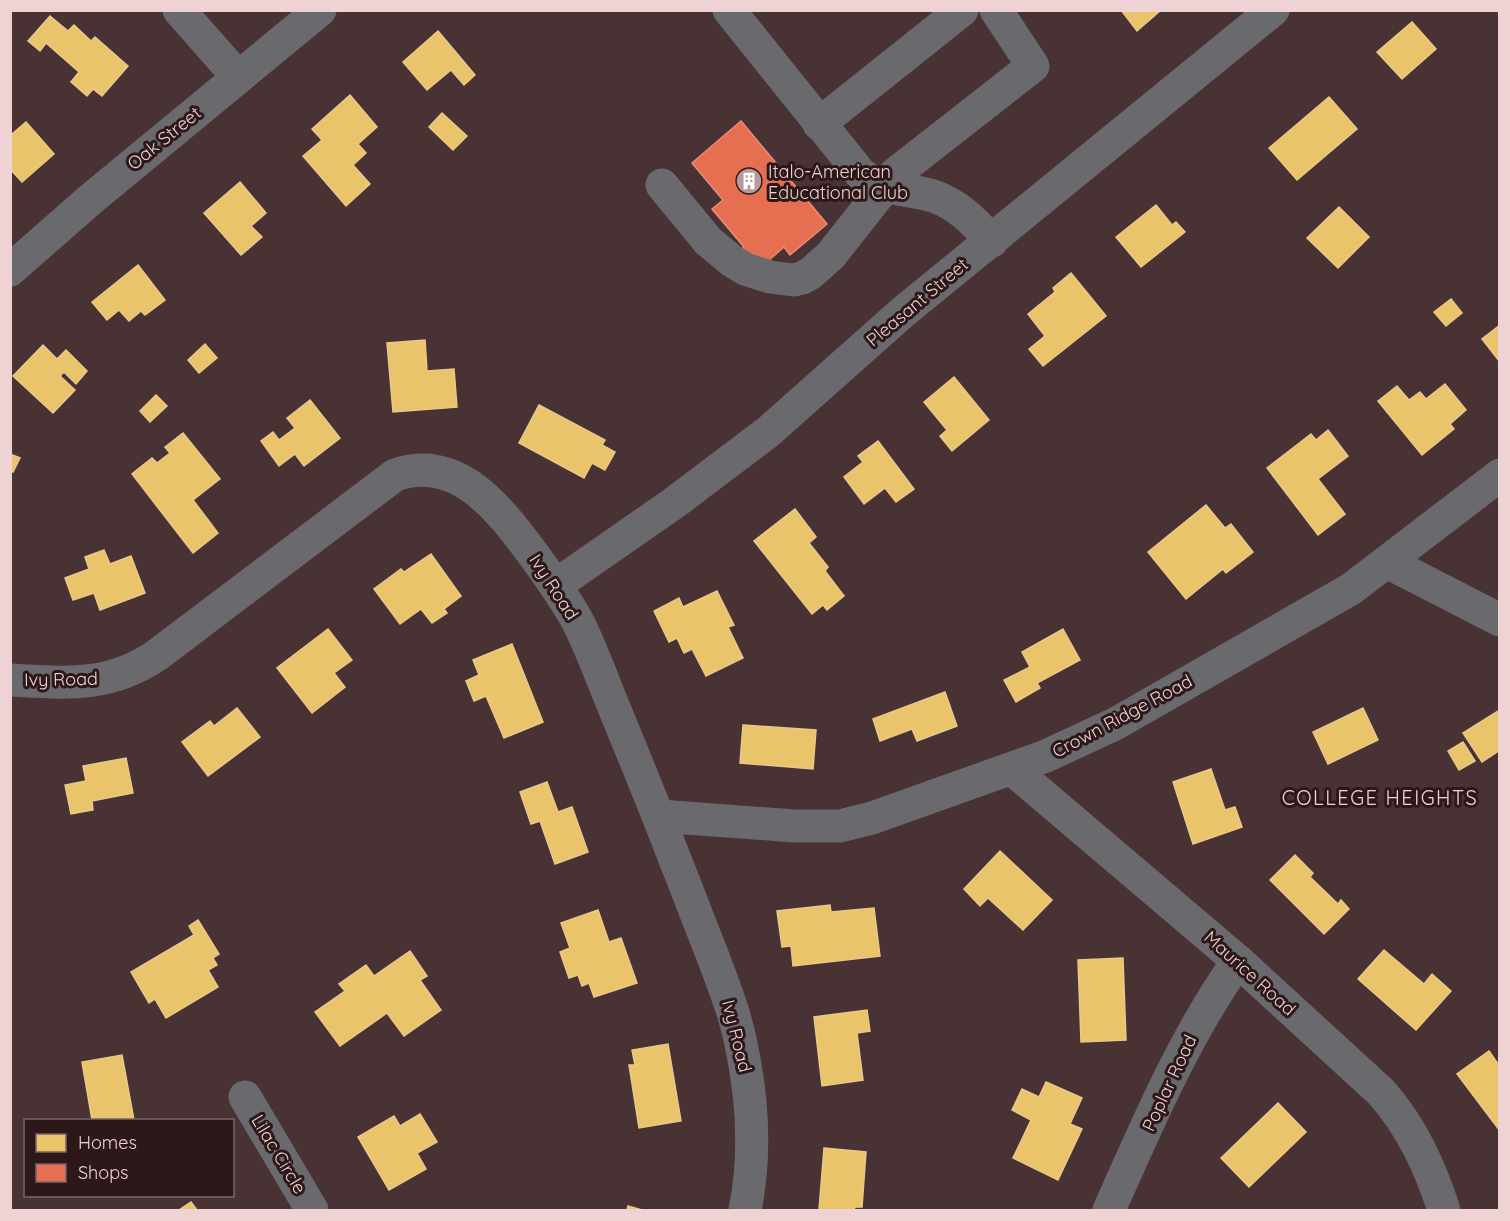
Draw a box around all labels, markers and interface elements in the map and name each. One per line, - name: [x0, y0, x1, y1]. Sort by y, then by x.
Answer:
- street label: Oak Street: [122, 101, 206, 175]
- place label: Italo-American Educational Club: [768, 160, 908, 204]
- building icon: Italo-American Educational Club: [734, 166, 764, 196]
- street label: Pleasant Street: [861, 253, 973, 351]
- street label: Ivy Road: [524, 550, 584, 624]
- street label: Ivy Road: [24, 667, 98, 691]
- street label: Crown Ridge Road: [1048, 669, 1196, 763]
- district label: COLLEGE HEIGHTS: [1282, 785, 1478, 810]
- street label: Maurice Road: [1199, 926, 1301, 1020]
- street label: Ivy Road: [717, 997, 757, 1075]
- street label: Poplar Road: [1137, 1031, 1201, 1135]
- street label: Lilac Circle: [246, 1110, 312, 1198]
- legend: [24, 1119, 234, 1197]
- text: Homes: [78, 1131, 137, 1154]
- text: Shops: [78, 1161, 129, 1184]

